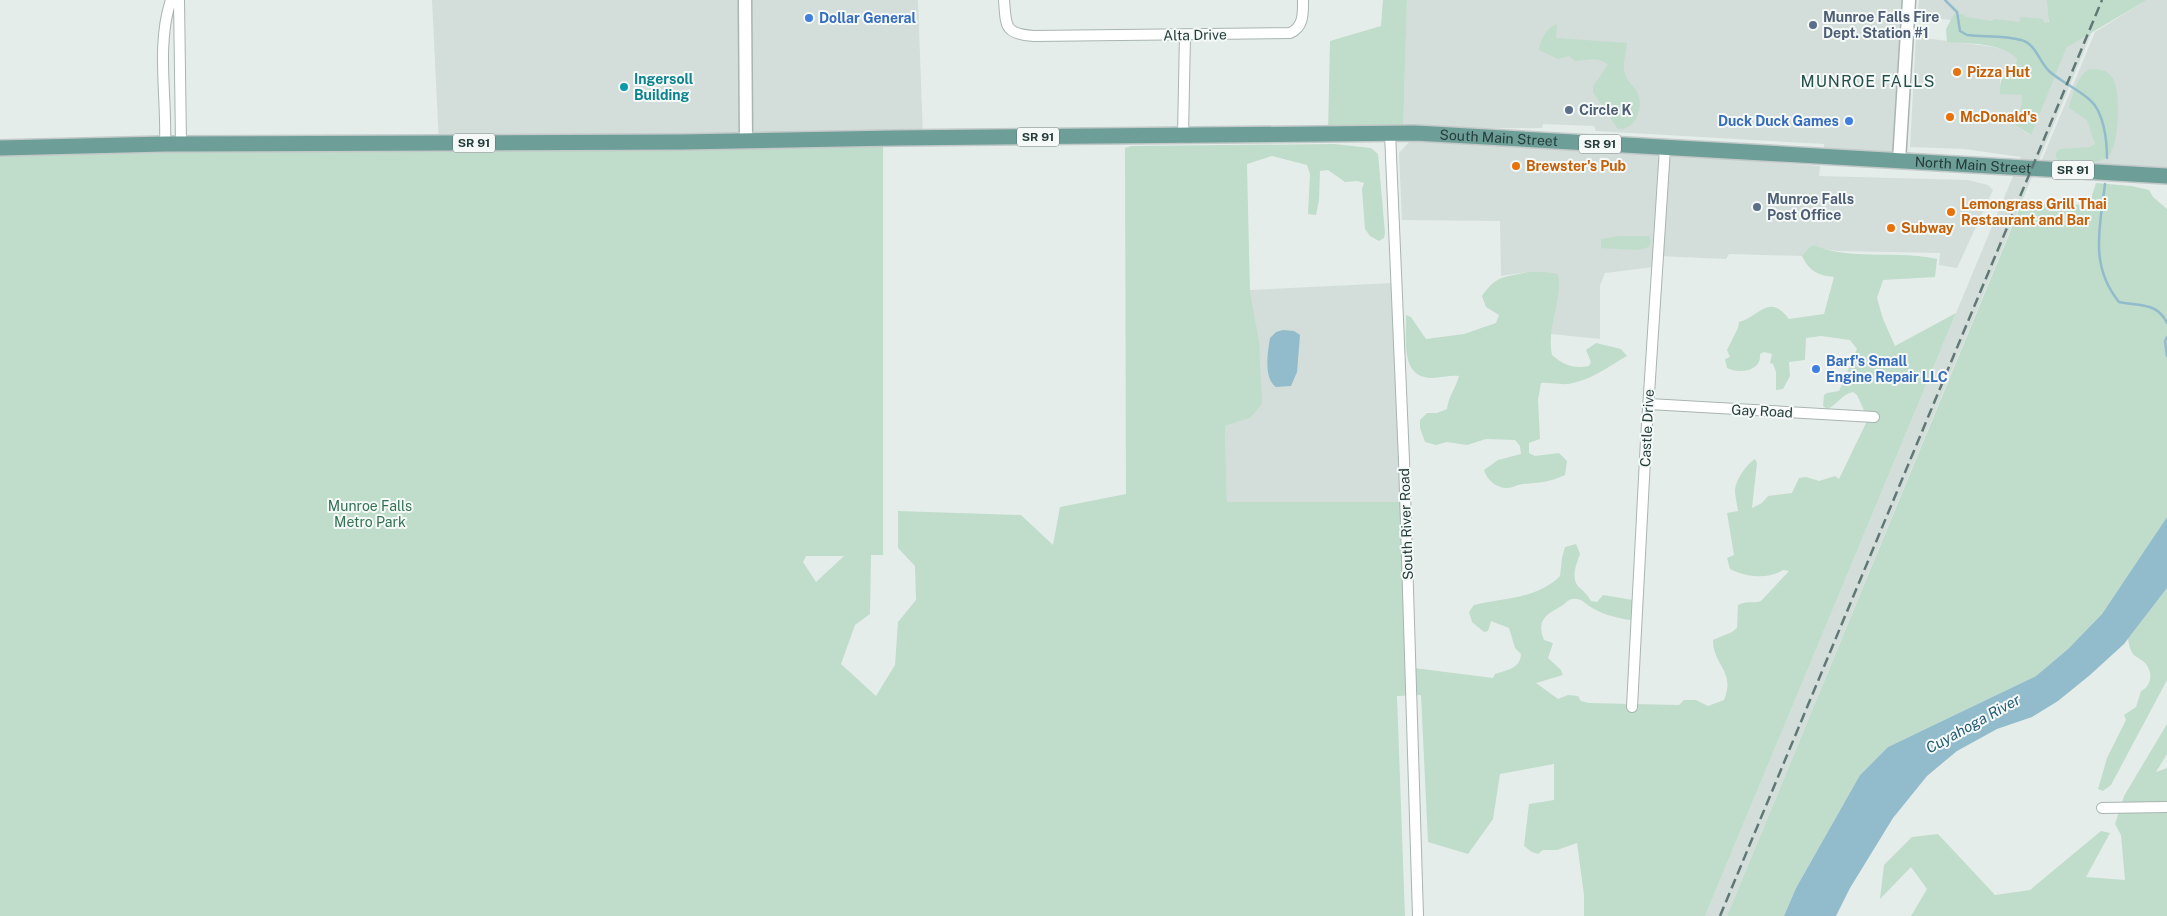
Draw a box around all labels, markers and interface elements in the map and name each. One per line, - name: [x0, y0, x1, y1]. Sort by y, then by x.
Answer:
- place label: Munroe Falls Fire Dept. Station #1: [1823, 9, 1939, 41]
- place label: Dollar General: [819, 10, 917, 26]
- marker: Dollar General: [803, 12, 815, 24]
- marker: Munroe Falls Fire Dept. Station #1: [1807, 19, 1819, 31]
- street label: Alta Drive: [1163, 26, 1227, 44]
- place label: Pizza Hut: [1967, 64, 2030, 80]
- marker: Pizza Hut: [1951, 66, 1963, 78]
- place label: Ingersoll Building: [634, 71, 694, 103]
- district label: MUNROE FALLS: [1801, 72, 1935, 91]
- marker: Ingersoll Building: [618, 81, 630, 93]
- place label: Circle K: [1579, 102, 1632, 118]
- marker: Circle K: [1563, 104, 1575, 116]
- place label: McDonald's: [1960, 109, 2037, 125]
- marker: McDonald's: [1944, 111, 1956, 123]
- place label: Duck Duck Games: [1718, 113, 1839, 129]
- marker: Duck Duck Games: [1843, 115, 1855, 127]
- street label: South Main Street: [1439, 126, 1558, 149]
- road number: SR 91: [1017, 128, 1059, 146]
- road number: SR 91: [453, 134, 495, 152]
- road number: SR 91: [1579, 134, 1621, 154]
- street label: North Main Street: [1914, 154, 2032, 176]
- place label: Brewster's Pub: [1526, 158, 1626, 174]
- marker: Brewster's Pub: [1510, 160, 1522, 172]
- road number: SR 91: [2052, 160, 2094, 180]
- place label: Munroe Falls Post Office: [1767, 191, 1854, 223]
- place label: Lemongrass Grill Thai Restaurant and Bar: [1961, 196, 2107, 228]
- marker: Munroe Falls Post Office: [1751, 201, 1763, 213]
- marker: Lemongrass Grill Thai Restaurant and Bar: [1945, 206, 1957, 218]
- place label: Subway: [1901, 220, 1954, 236]
- marker: Subway: [1885, 222, 1897, 234]
- place label: Barf's Small Engine Repair LLC: [1826, 353, 1948, 385]
- marker: Barf's Small Engine Repair LLC: [1810, 363, 1822, 375]
- street label: Castle Drive: [1637, 388, 1657, 467]
- street label: Gay Road: [1731, 401, 1793, 421]
- street label: South River Road: [1396, 468, 1416, 580]
- park label: Munroe Falls Metro Park: [328, 498, 412, 530]
- water label: Cuyahoga River: [1923, 691, 2023, 756]

